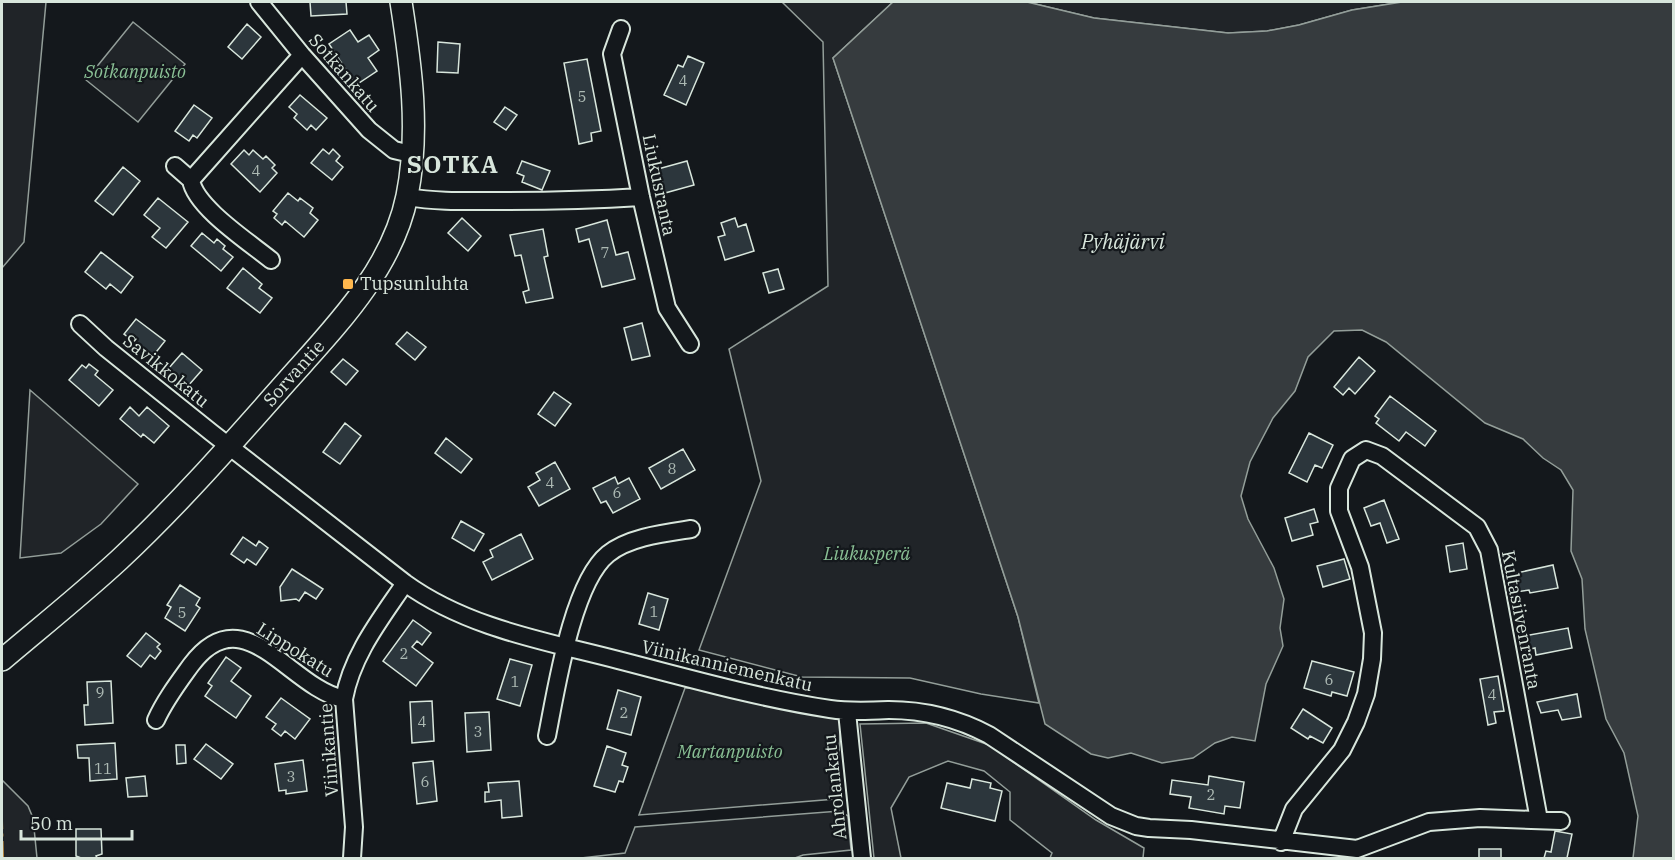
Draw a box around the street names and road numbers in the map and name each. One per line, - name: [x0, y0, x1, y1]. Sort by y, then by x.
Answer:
- street label: Sotkankatu: [304, 29, 385, 117]
- street label: Liukusranta: [638, 132, 682, 238]
- street label: Savikkokatu: [119, 329, 214, 412]
- street label: Sorvantie: [258, 335, 329, 411]
- street label: Kultasiivenranta: [1497, 548, 1546, 692]
- street label: Lippokatu: [253, 617, 338, 682]
- street label: Viinikanniemenkatu: [639, 635, 815, 696]
- street label: Viinikantie: [314, 703, 343, 798]
- street label: Ahrolankatu: [818, 733, 851, 841]

